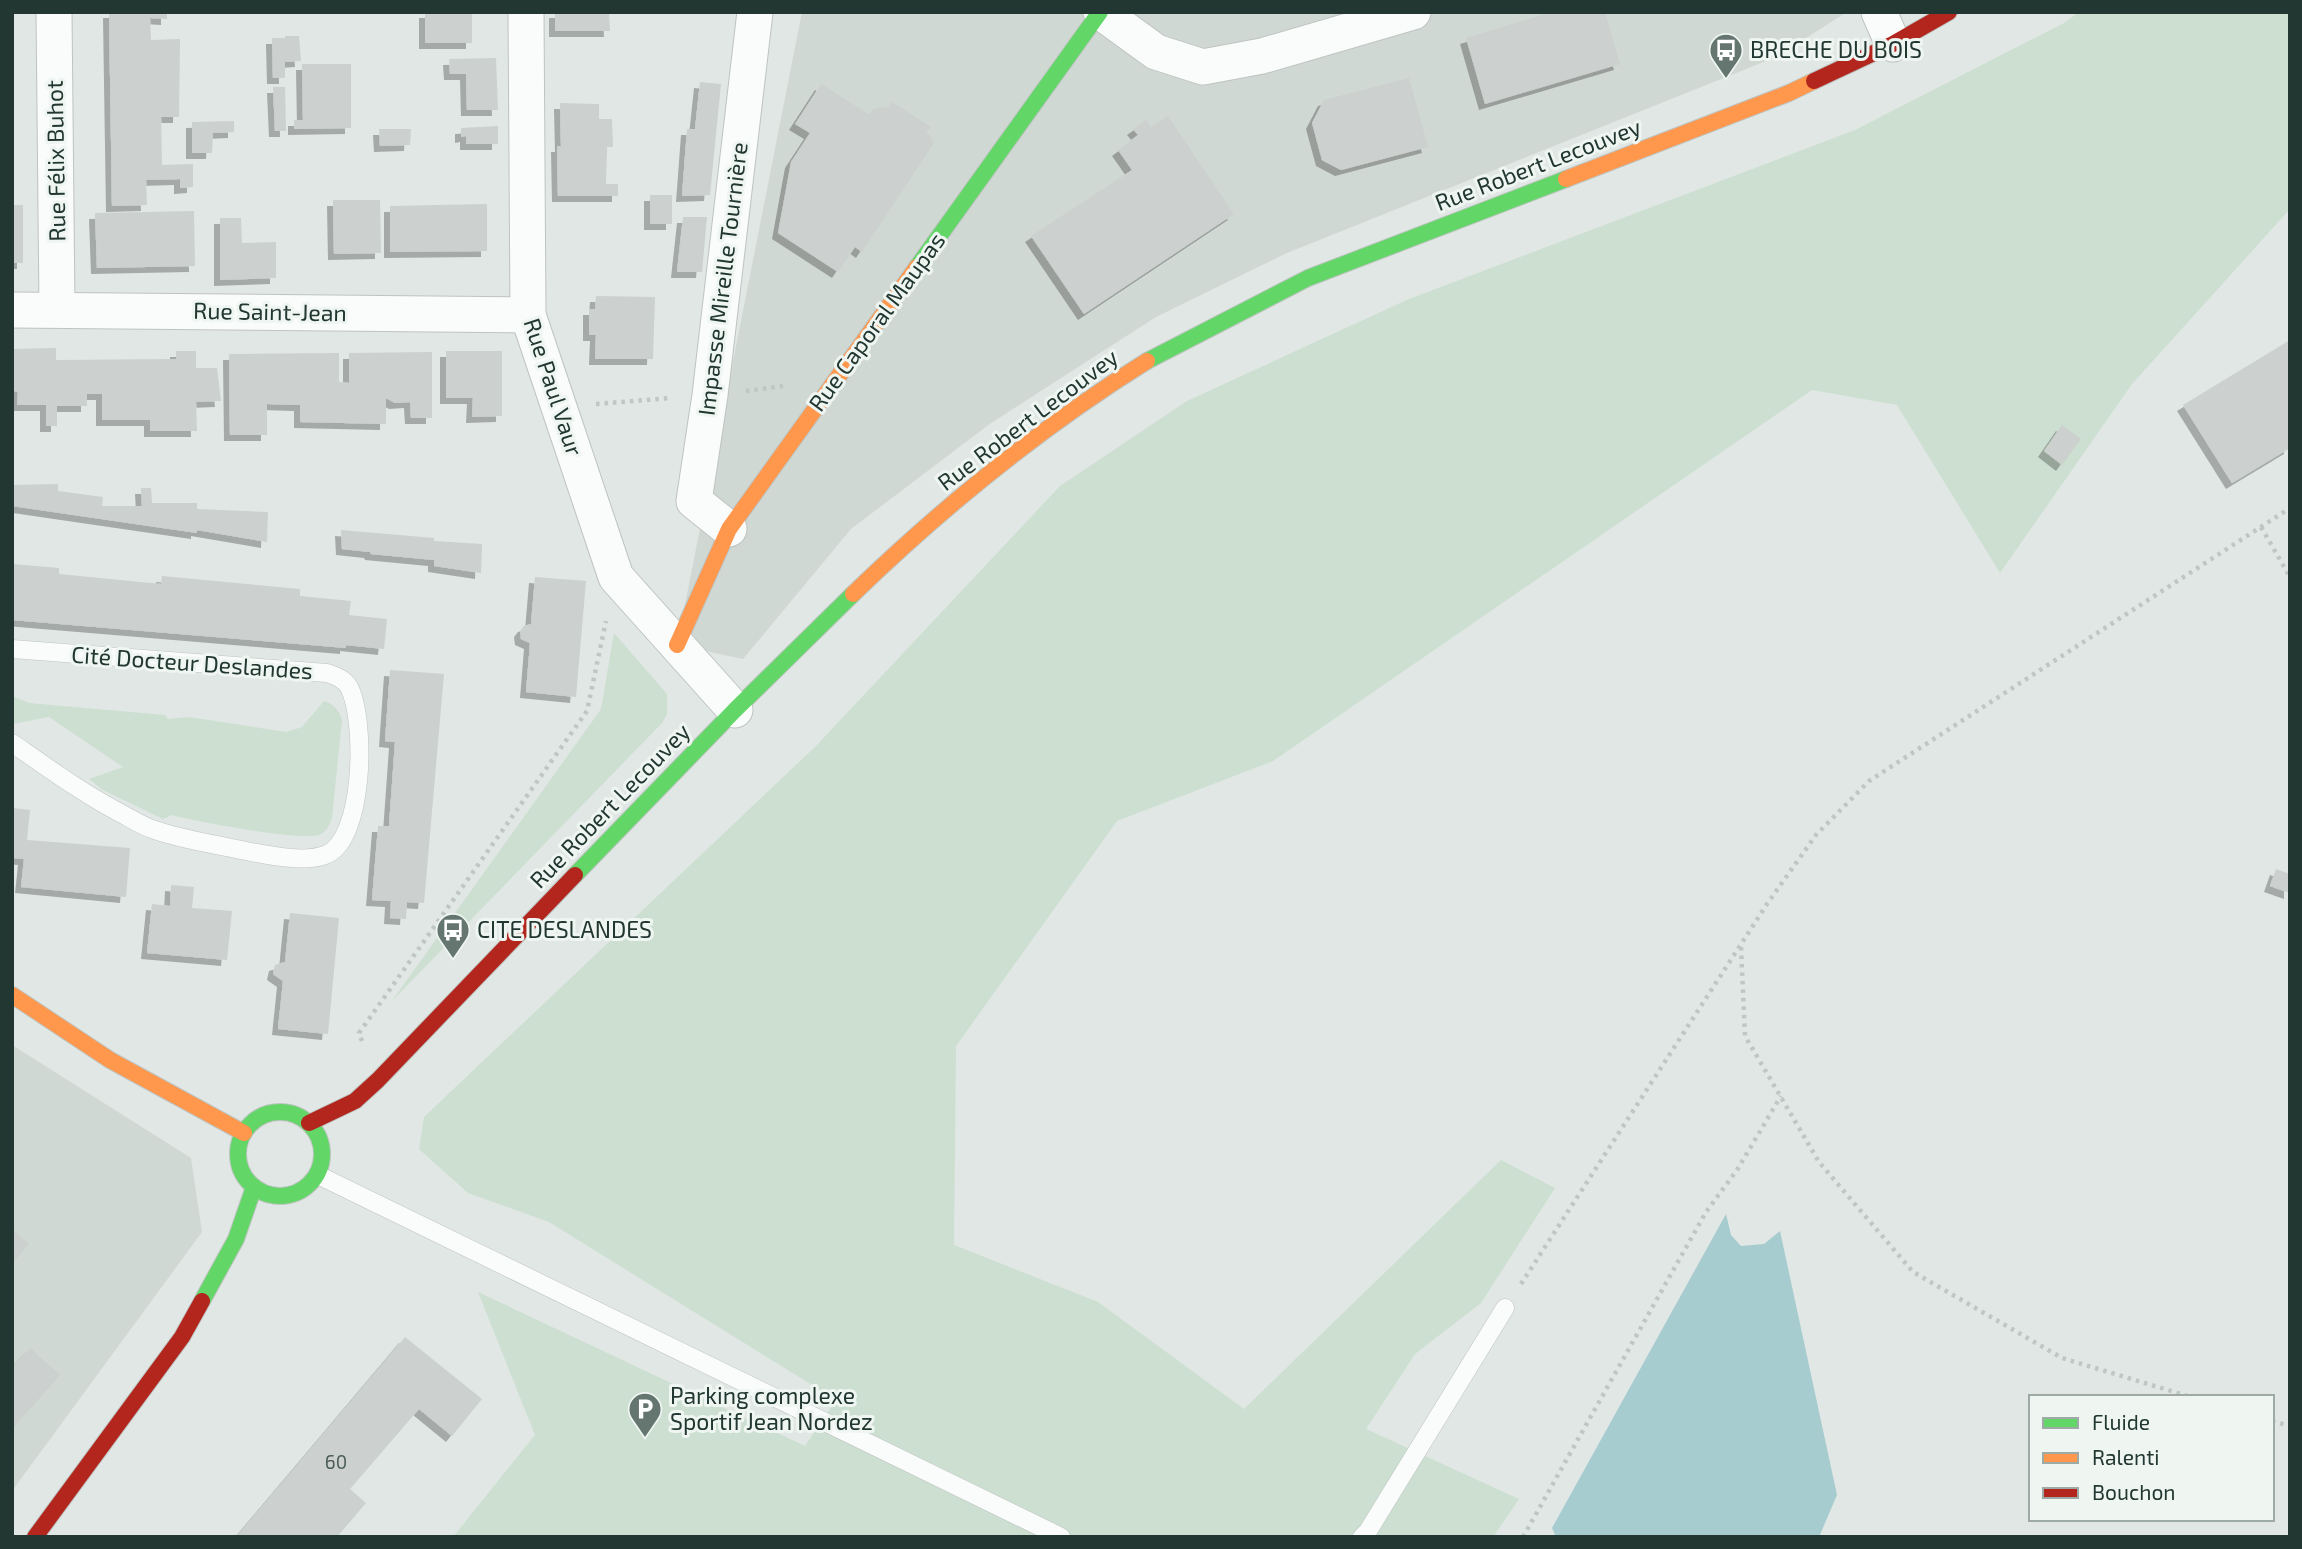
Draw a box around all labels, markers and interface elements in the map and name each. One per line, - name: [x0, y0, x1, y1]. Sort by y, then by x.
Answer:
- bus stop icon: BRECHE DU BOIS: [1707, 31, 1745, 80]
- place label: BRECHE DU BOIS: [1750, 35, 1922, 63]
- street label: Rue Félix Buhot: [40, 80, 70, 242]
- street label: Rue Robert Lecouvey: [1431, 112, 1645, 216]
- street label: Impasse Mireille Tournière: [691, 141, 753, 417]
- street label: Rue Caporal Maupas: [802, 227, 950, 416]
- street label: Rue Saint-Jean: [193, 296, 347, 326]
- street label: Rue Paul Vaur: [519, 314, 589, 459]
- street label: Rue Robert Lecouvey: [932, 342, 1123, 496]
- street label: Cité Docteur Deslandes: [70, 640, 314, 684]
- street label: Rue Robert Lecouvey: [523, 717, 695, 894]
- bus stop icon: CITE DESLANDES: [434, 911, 472, 960]
- place label: CITE DESLANDES: [477, 915, 652, 943]
- place label: Parking complexe Sportif Jean Nordez: [670, 1381, 873, 1435]
- parking icon: Parking complexe Sportif Jean Nordez: [626, 1390, 664, 1439]
- legend: [2029, 1395, 2274, 1521]
- text: Fluide: [2092, 1409, 2150, 1434]
- text: Ralenti: [2092, 1444, 2159, 1469]
- house number: 60: [325, 1450, 347, 1473]
- text: Bouchon: [2092, 1479, 2176, 1504]

